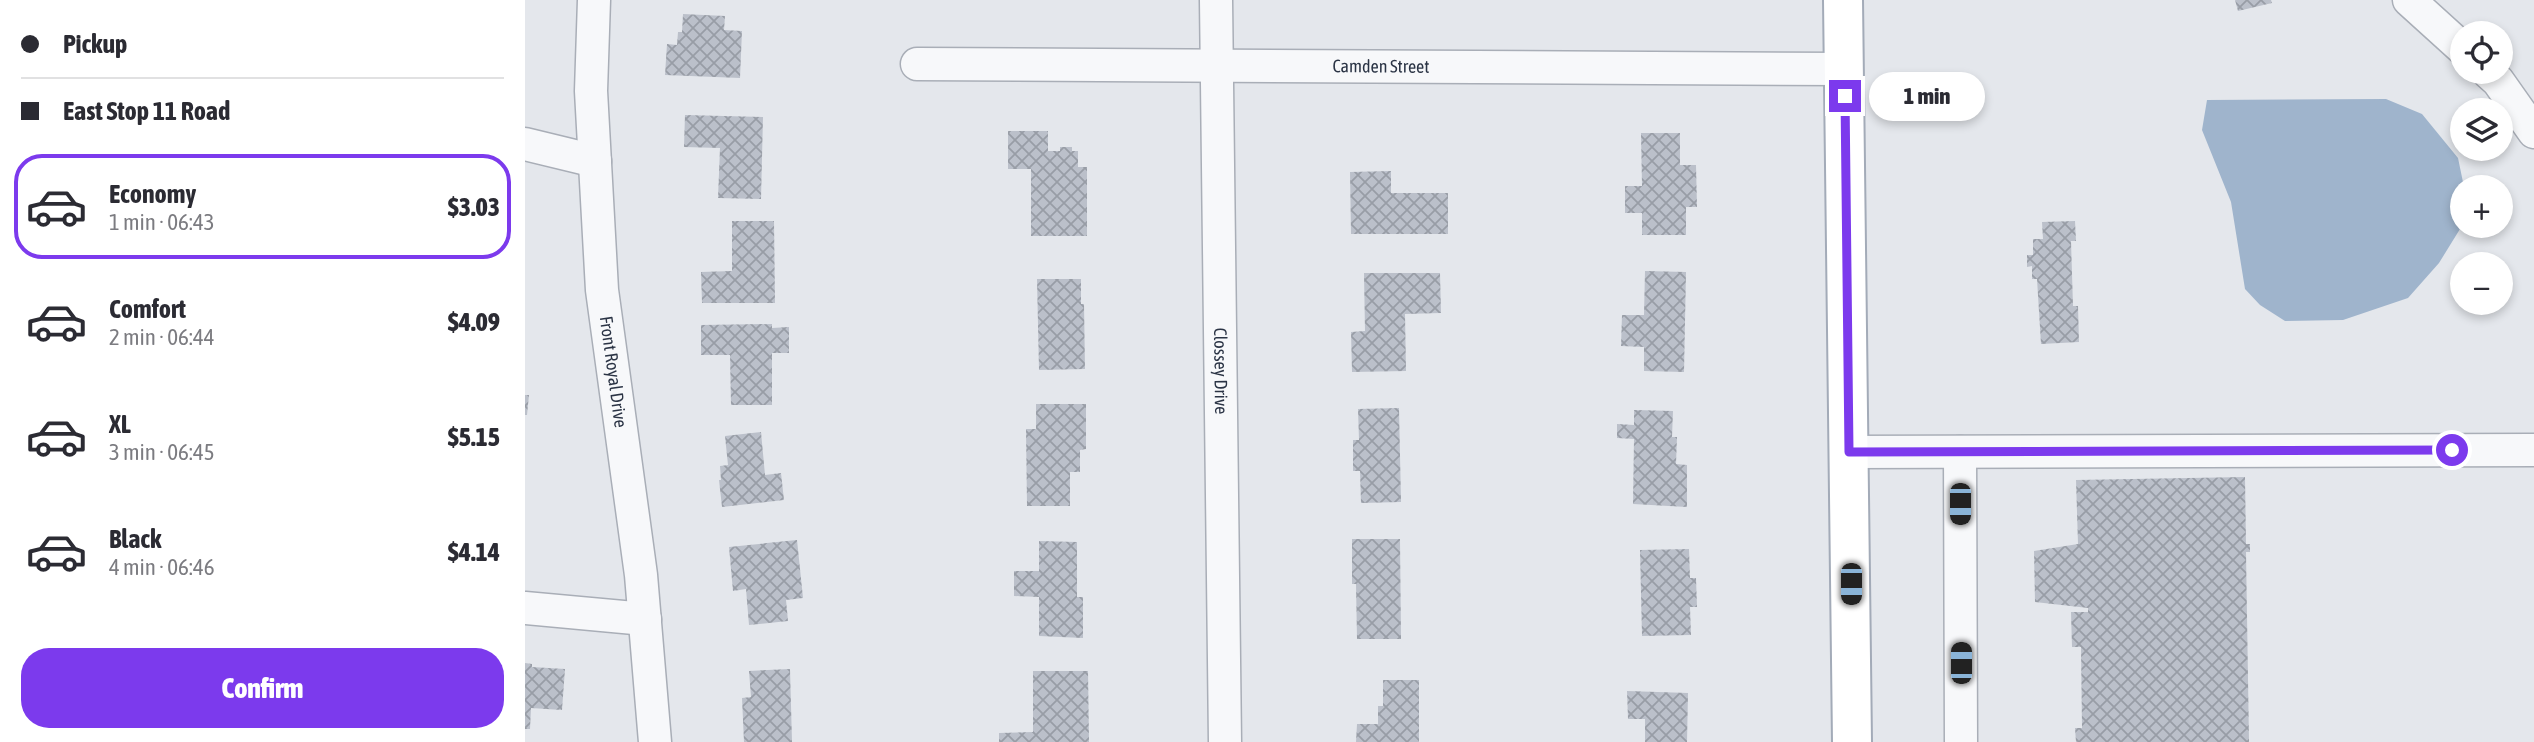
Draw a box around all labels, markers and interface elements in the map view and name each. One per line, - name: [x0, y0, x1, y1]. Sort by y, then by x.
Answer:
- map controls: [2450, 21, 2513, 315]
- button: locate: [2450, 21, 2513, 84]
- text: Pickup: [63, 29, 127, 59]
- street label: Camden Street: [1332, 55, 1430, 77]
- callout: 1 min: [1869, 72, 1985, 120]
- route end: [1829, 80, 1861, 112]
- text: 1 min: [1904, 83, 1950, 109]
- text: East Stop 11 Road: [63, 96, 230, 126]
- button: layers: [2450, 98, 2513, 161]
- icon: car: [25, 175, 88, 238]
- button: +: [2450, 175, 2513, 238]
- text: Economy: [109, 179, 196, 209]
- text: $3.03: [448, 192, 500, 222]
- text: 1 min · 06:43: [109, 209, 215, 235]
- button: −: [2450, 252, 2513, 315]
- icon: car: [25, 290, 88, 353]
- text: Comfort: [109, 294, 186, 324]
- text: $4.09: [448, 307, 500, 337]
- street label: Front Royal Drive: [596, 315, 632, 429]
- text: 2 min · 06:44: [109, 324, 215, 350]
- street label: Clossey Drive: [1210, 327, 1232, 414]
- icon: car: [25, 405, 88, 468]
- text: XL: [109, 409, 131, 439]
- text: $5.15: [448, 422, 500, 452]
- route start: [2436, 434, 2468, 466]
- text: 3 min · 06:45: [109, 439, 215, 465]
- car: [1950, 483, 1971, 525]
- icon: car: [25, 520, 88, 583]
- text: Black: [109, 524, 161, 554]
- text: $4.14: [448, 537, 500, 567]
- text: 4 min · 06:46: [109, 554, 215, 580]
- car: [1841, 563, 1862, 605]
- car: [1951, 642, 1972, 684]
- button: Confirm: [21, 648, 504, 728]

